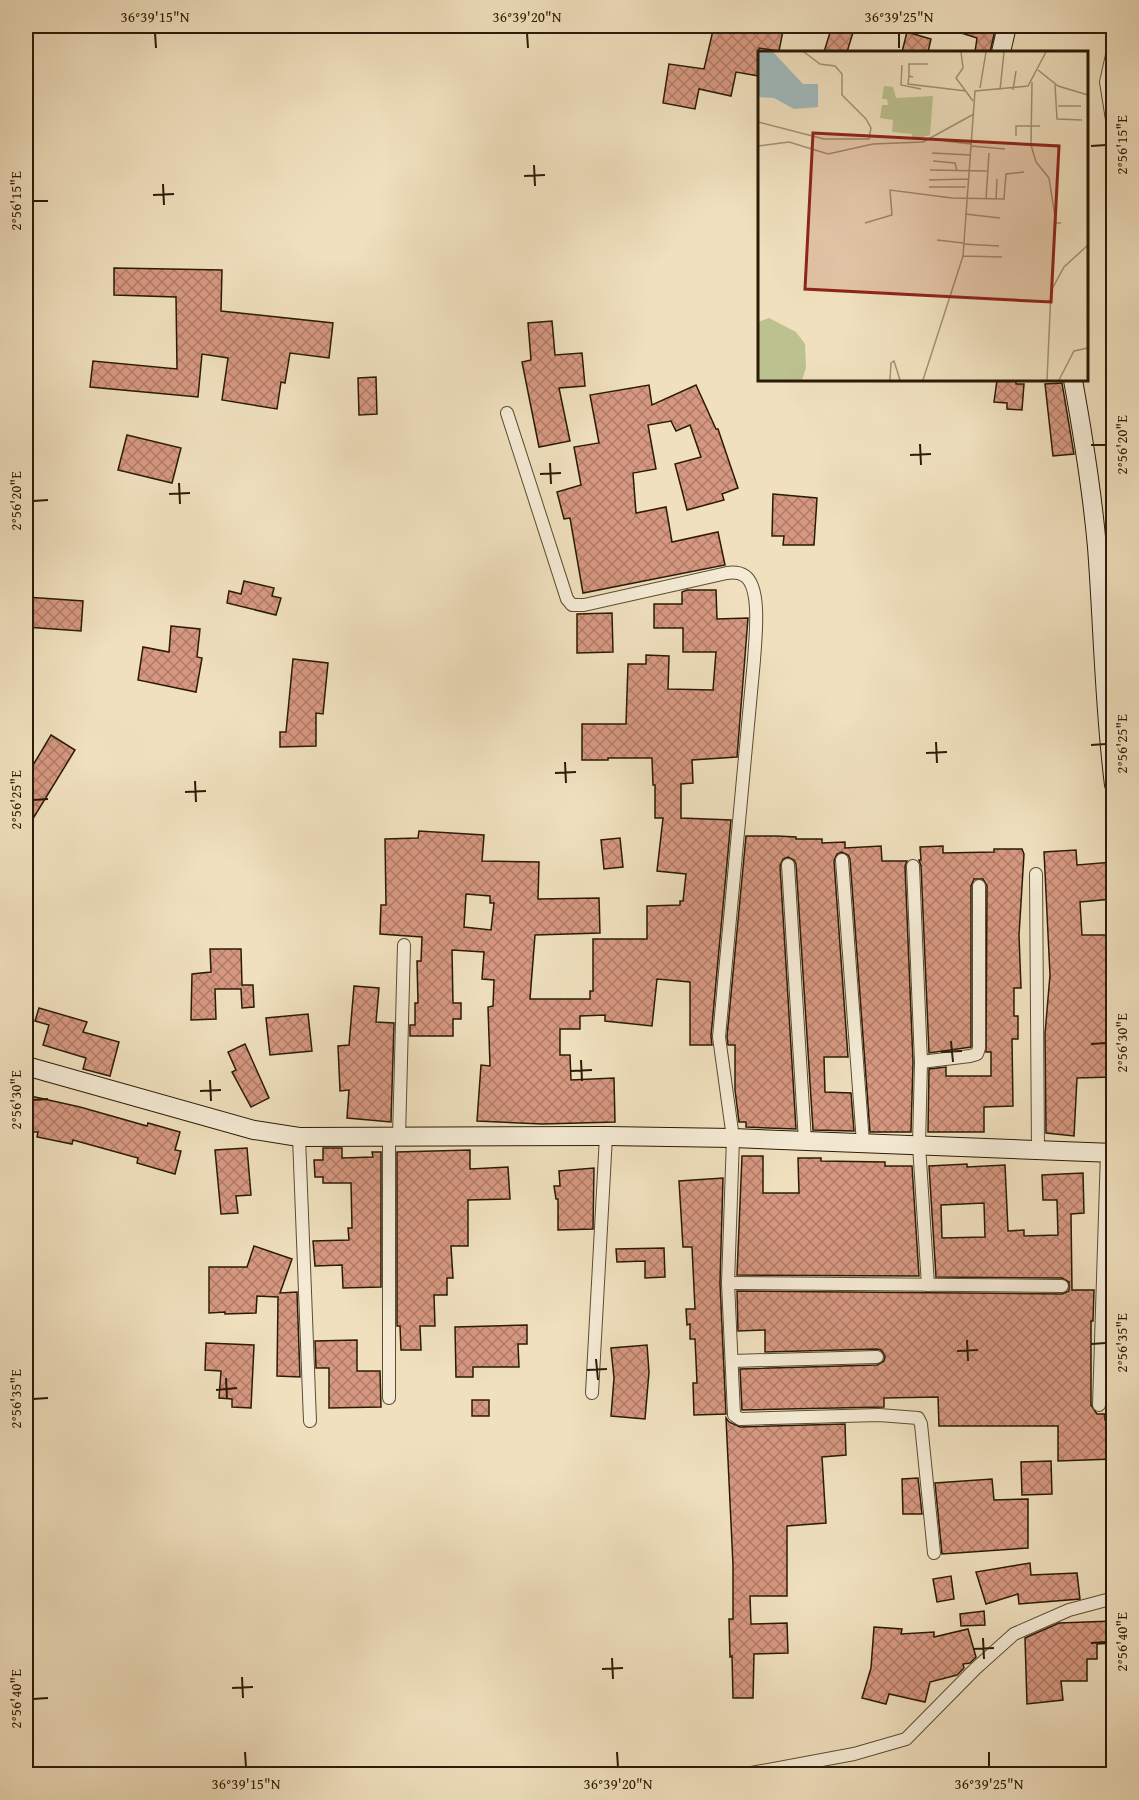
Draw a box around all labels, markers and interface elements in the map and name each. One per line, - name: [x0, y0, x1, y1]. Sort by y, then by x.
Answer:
- text: 36°39'15"N: [121, 6, 190, 27]
- text: 36°39'20"N: [493, 6, 562, 27]
- text: 36°39'25"N: [865, 6, 934, 27]
- inset map: [758, 51, 1088, 381]
- text: 2°56'15"E: [1111, 115, 1132, 175]
- text: 2°56'15"E: [5, 171, 26, 231]
- text: 2°56'20"E: [1111, 415, 1132, 475]
- text: 2°56'20"E: [5, 471, 26, 531]
- text: 2°56'25"E: [1111, 714, 1132, 774]
- text: 2°56'25"E: [5, 770, 26, 830]
- text: 2°56'30"E: [1111, 1013, 1132, 1073]
- text: 2°56'30"E: [5, 1070, 26, 1130]
- text: 2°56'35"E: [1111, 1313, 1132, 1373]
- text: 2°56'35"E: [5, 1369, 26, 1429]
- text: 2°56'40"E: [1111, 1612, 1132, 1672]
- text: 2°56'40"E: [5, 1669, 26, 1729]
- text: 36°39'15"N: [212, 1773, 281, 1794]
- text: 36°39'20"N: [584, 1773, 653, 1794]
- text: 36°39'25"N: [955, 1773, 1024, 1794]

